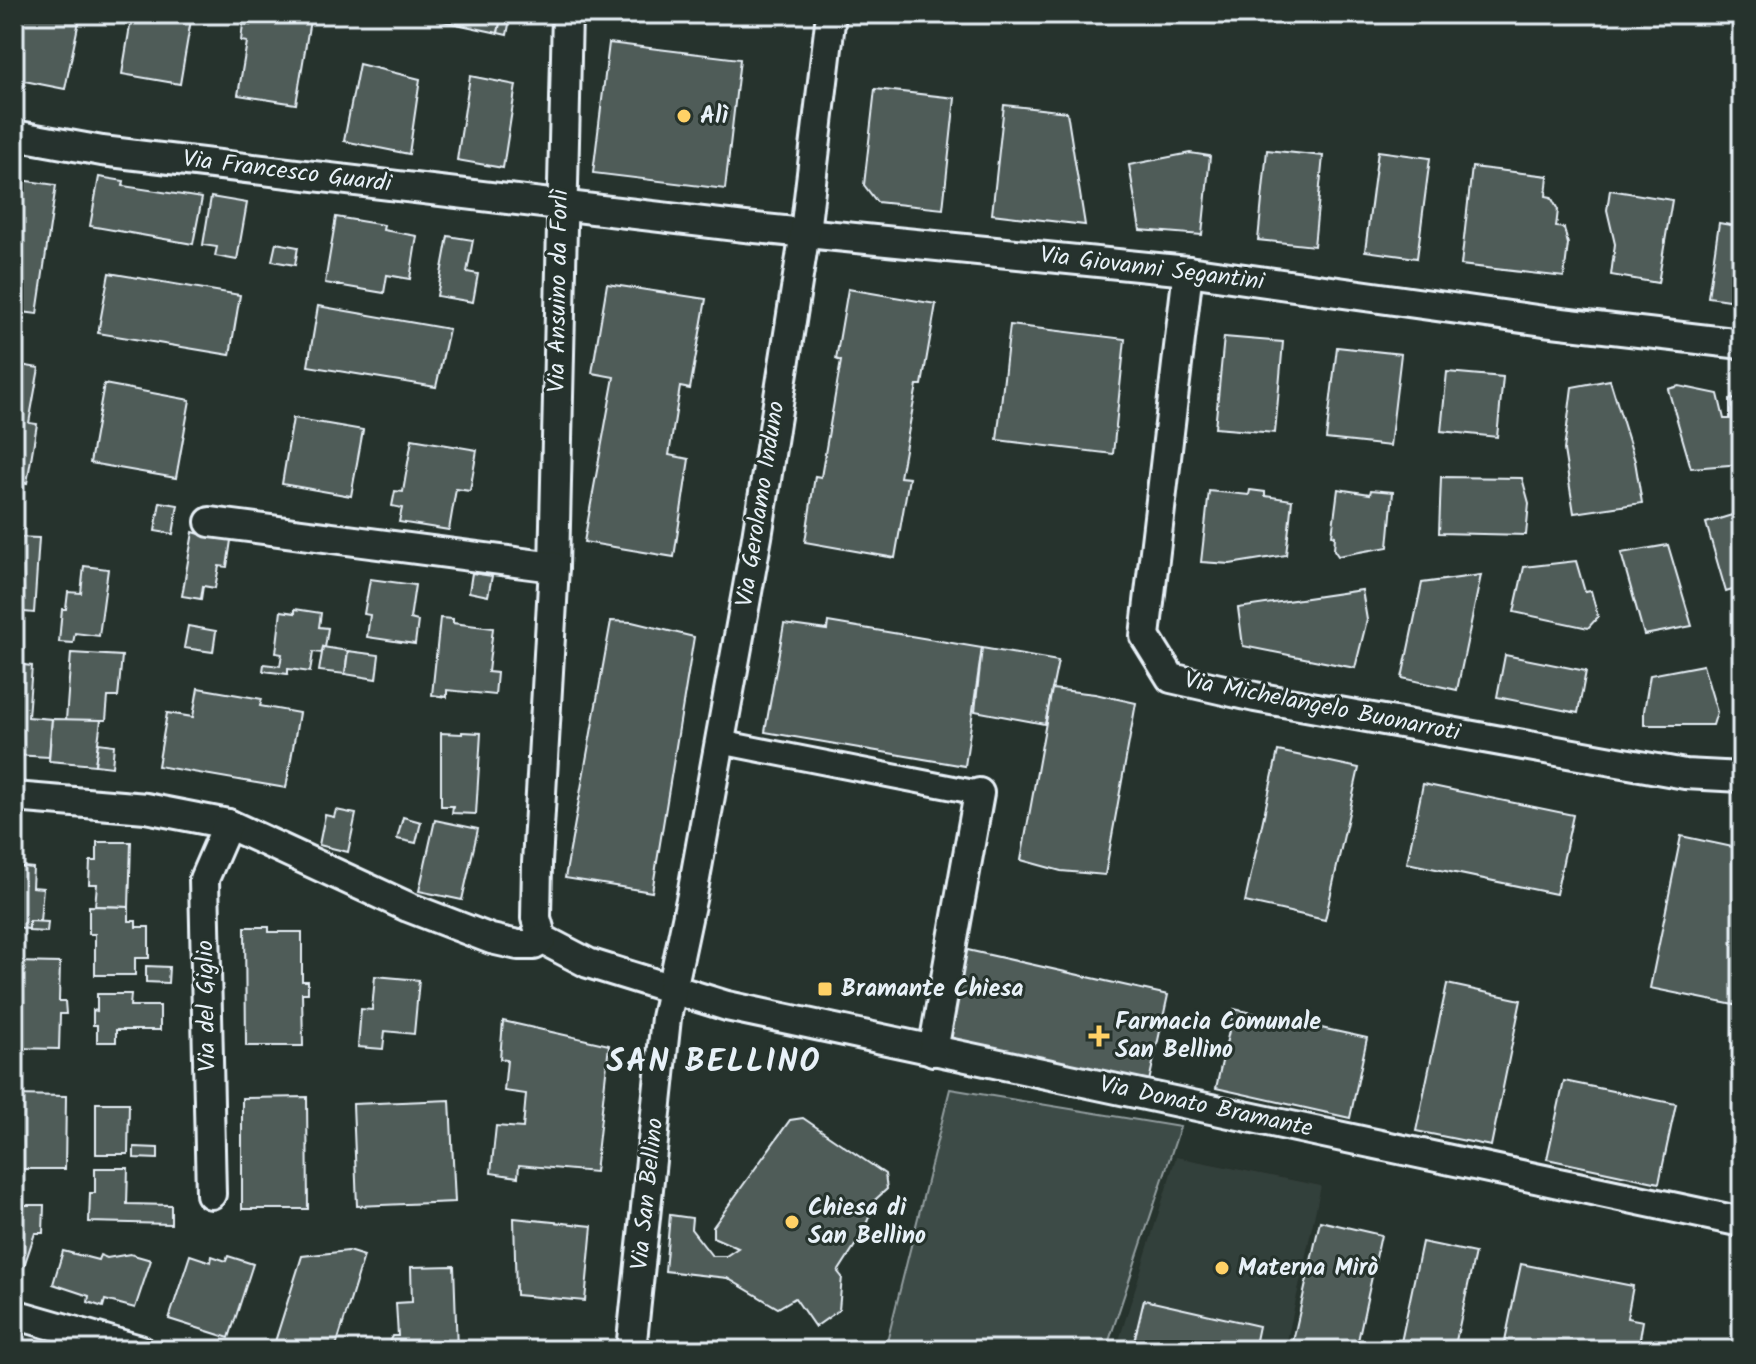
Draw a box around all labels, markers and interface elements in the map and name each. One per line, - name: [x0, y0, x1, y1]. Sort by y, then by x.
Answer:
- place label: Alì: [700, 97, 730, 136]
- marker: Alì: [675, 107, 693, 125]
- street label: Via Francesco Guardi: [180, 140, 395, 204]
- street label: Via Ansuino da Forlì: [538, 188, 580, 393]
- street label: Via Giovanni Segantini: [1038, 236, 1268, 302]
- street label: Via Gerolamo Induno: [725, 398, 797, 610]
- street label: Via Michelangelo Buonarroti: [1181, 661, 1465, 753]
- street label: Via del Giglio: [186, 940, 228, 1072]
- place label: Bramante Chiesa: [841, 970, 1024, 1009]
- marker: Bramante Chiesa: [816, 980, 834, 998]
- place label: Farmacia Comunale San Bellino: [1115, 1003, 1321, 1070]
- marker: Farmacia Comunale San Bellino: [1090, 1027, 1108, 1045]
- district label: SAN BELLINO: [607, 1037, 821, 1088]
- street label: Via Donato Bramante: [1096, 1065, 1317, 1149]
- street label: Via San Bellino: [621, 1116, 675, 1272]
- place label: Chiesa di San Bellino: [808, 1189, 926, 1256]
- marker: Chiesa di San Bellino: [783, 1213, 801, 1231]
- place label: Materna Mirò: [1238, 1249, 1378, 1288]
- marker: Materna Mirò: [1213, 1259, 1231, 1277]

